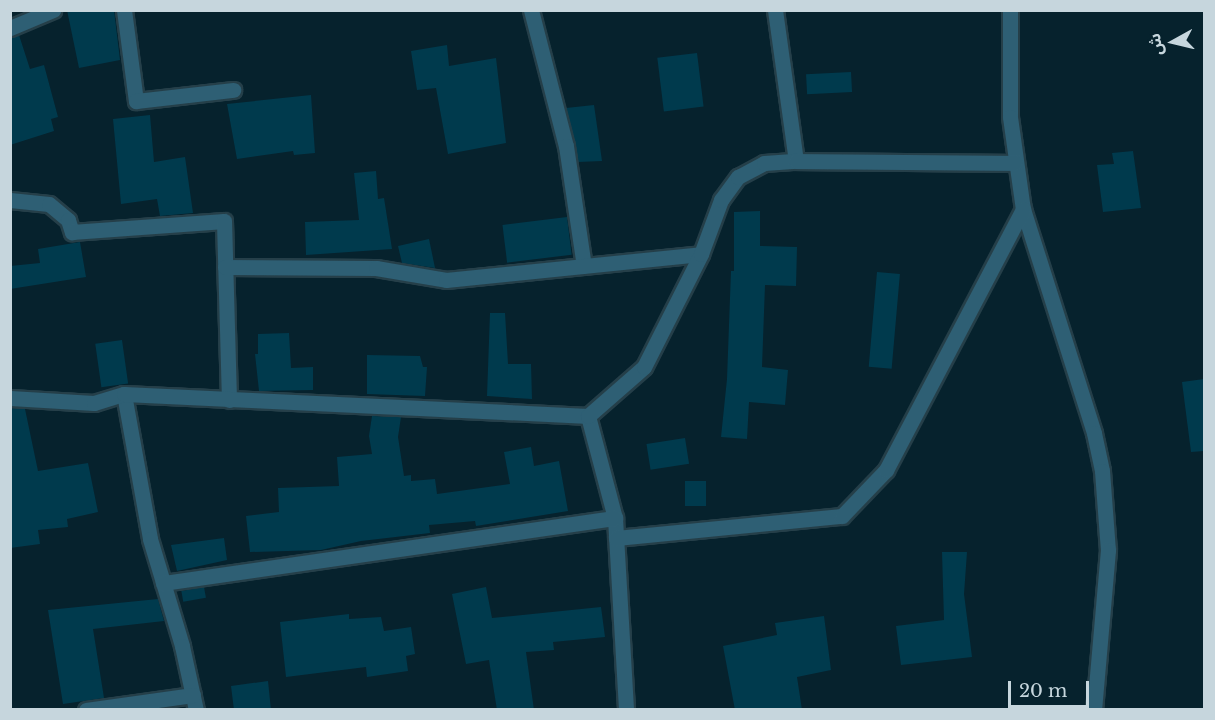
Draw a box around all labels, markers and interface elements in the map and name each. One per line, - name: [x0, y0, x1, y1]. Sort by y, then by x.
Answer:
- north arrow: [1143, 12, 1203, 72]
- text: ش: [1144, 32, 1167, 57]
- scale bar: [1011, 669, 1092, 707]
- text: 20 m: [1019, 680, 1067, 702]

